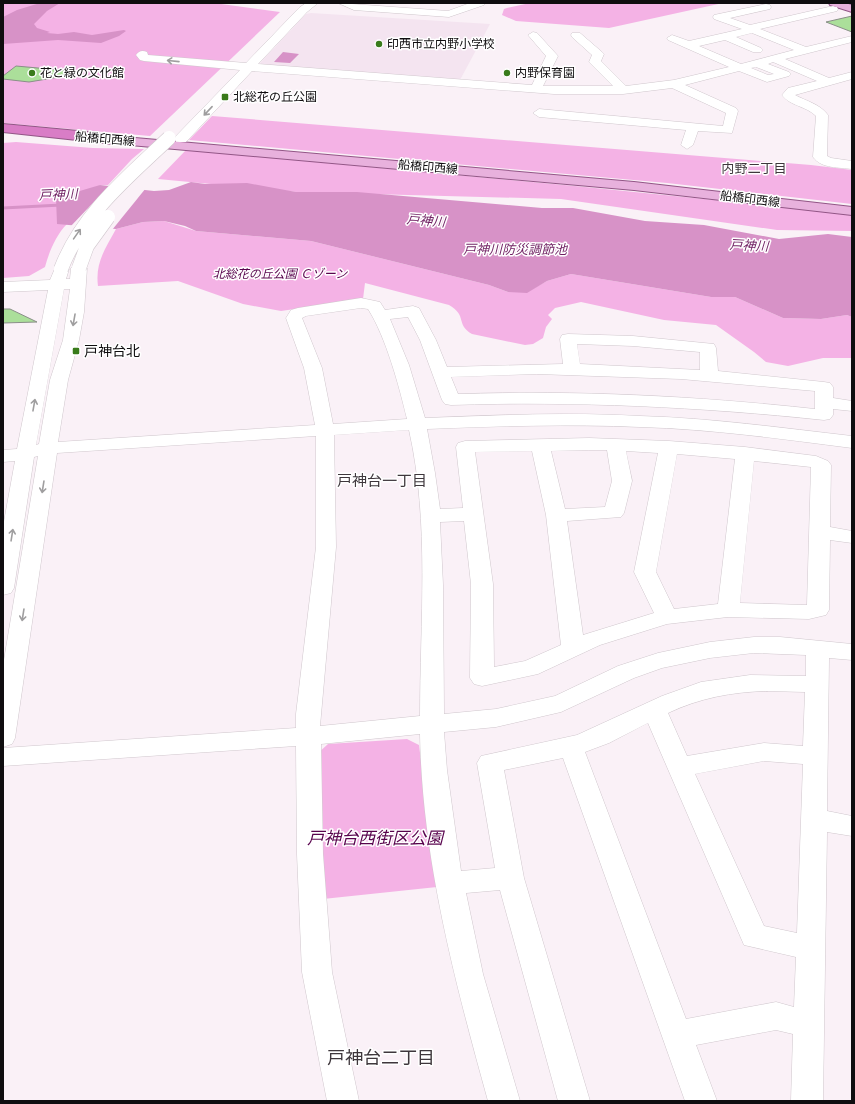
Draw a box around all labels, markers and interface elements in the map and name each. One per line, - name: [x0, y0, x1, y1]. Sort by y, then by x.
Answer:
- place label: 印西市立内野小学校: [387, 35, 495, 52]
- marker: 印西市立内野小学校: [374, 39, 384, 49]
- one-way arrow: [167, 58, 180, 65]
- place label: 花と緑の文化館: [40, 64, 124, 81]
- place label: 内野保育園: [515, 64, 575, 81]
- marker: 花と緑の文化館: [27, 68, 37, 78]
- marker: 内野保育園: [502, 68, 512, 78]
- place label: 北総花の丘公園: [233, 88, 317, 105]
- marker: 北総花の丘公園: [220, 92, 230, 102]
- one-way arrow: [203, 106, 212, 116]
- street label: 船橋印西線: [74, 127, 136, 150]
- street label: 船橋印西線: [397, 155, 459, 178]
- district label: 内野二丁目: [721, 159, 787, 177]
- water label: 戸神川: [38, 184, 80, 204]
- street label: 船橋印西線: [719, 186, 781, 211]
- water label: 戸神川: [406, 209, 448, 231]
- one-way arrow: [73, 229, 81, 240]
- water label: 戸神川: [729, 235, 771, 255]
- water label: 戸神川防災調節池: [463, 240, 569, 258]
- park label: 北総花の丘公園 Ｃゾーン: [213, 265, 348, 282]
- one-way arrow: [70, 314, 78, 327]
- place label: 戸神台北: [84, 341, 140, 360]
- marker: 戸神台北: [71, 346, 81, 356]
- one-way arrow: [30, 399, 38, 412]
- district label: 戸神台一丁目: [337, 470, 427, 490]
- one-way arrow: [39, 480, 47, 493]
- one-way arrow: [8, 529, 16, 542]
- one-way arrow: [19, 608, 27, 621]
- park label: 戸神台西街区公園: [307, 826, 445, 849]
- district label: 戸神台二丁目: [327, 1045, 435, 1069]

